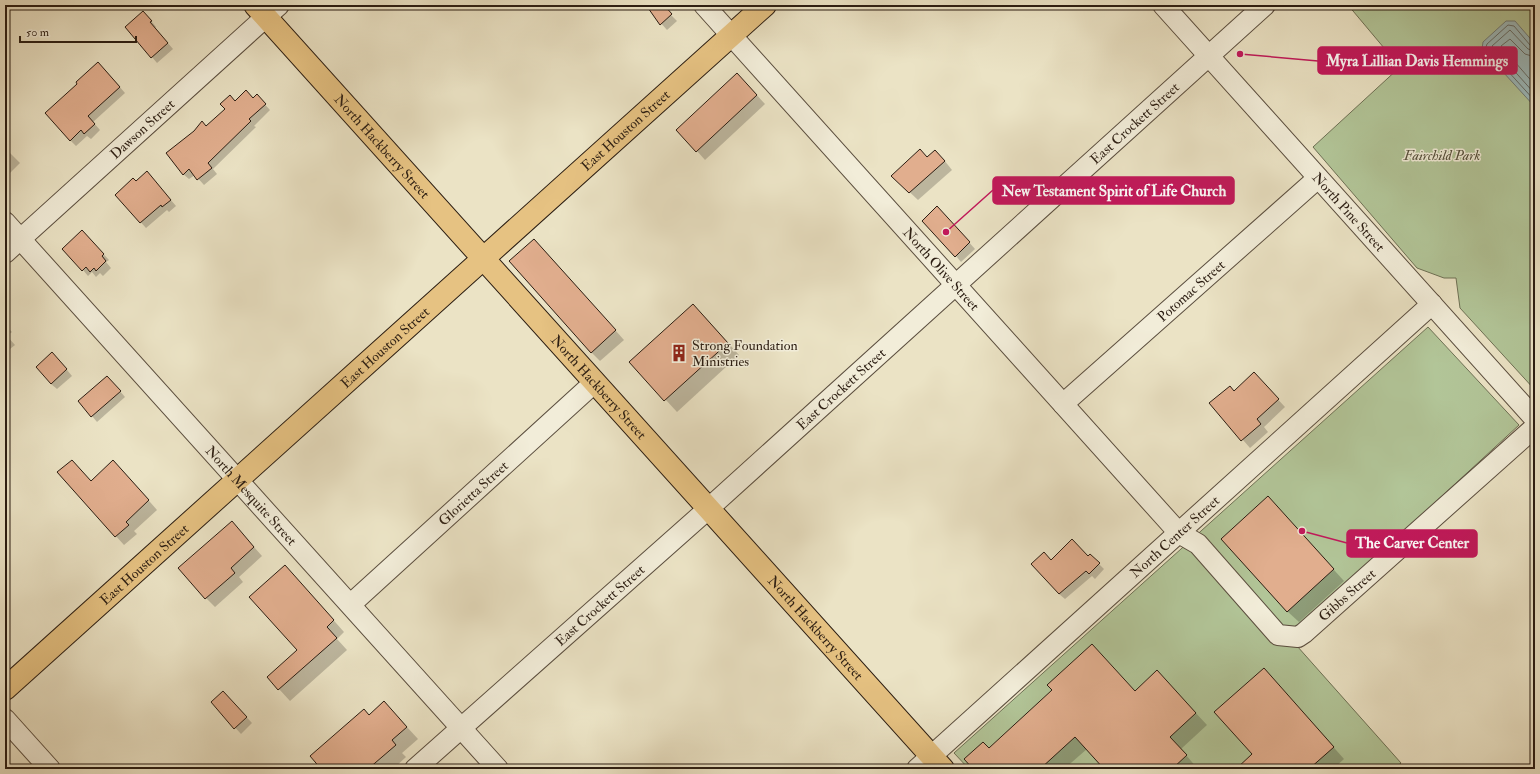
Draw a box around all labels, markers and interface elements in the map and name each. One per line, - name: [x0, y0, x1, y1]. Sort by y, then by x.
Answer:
- scale bar: [20, 18, 136, 44]
- text: 50 m: [26, 25, 50, 40]
- callout: Myra Lillian Davis Hemmings: [1318, 47, 1517, 74]
- text: Myra Lillian Davis Hemmings: [1325, 52, 1508, 72]
- street label: East Crockett Street: [1087, 78, 1183, 168]
- street label: East Houston Street: [578, 86, 674, 174]
- street label: North Hackberry Street: [331, 90, 434, 202]
- street label: Dawson Street: [106, 95, 178, 162]
- park label: Fairchild Park: [1403, 147, 1480, 164]
- street label: North Pine Street: [1309, 169, 1389, 255]
- callout: New Testament Spirit of Life Church: [993, 177, 1234, 204]
- text: New Testament Spirit of Life Church: [1001, 182, 1226, 202]
- street label: North Olive Street: [900, 224, 984, 314]
- street label: Potomac Street: [1154, 256, 1229, 325]
- street label: East Houston Street: [337, 303, 433, 392]
- street label: North Hackberry Street: [548, 331, 651, 443]
- place label: Strong Foundation Ministries: [692, 337, 798, 370]
- building icon: Strong Foundation Ministries: [669, 343, 689, 363]
- street label: East Crockett Street: [793, 344, 889, 433]
- street label: North Mesquite Street: [202, 442, 301, 549]
- street label: Glorietta Street: [435, 457, 512, 529]
- street label: North Center Street: [1126, 491, 1223, 581]
- street label: East Houston Street: [96, 520, 192, 608]
- callout: The Carver Center: [1347, 530, 1477, 557]
- text: The Carver Center: [1354, 534, 1470, 553]
- street label: East Crockett Street: [551, 561, 648, 649]
- street label: Gibbs Street: [1315, 565, 1379, 625]
- street label: North Hackberry Street: [764, 572, 867, 684]

